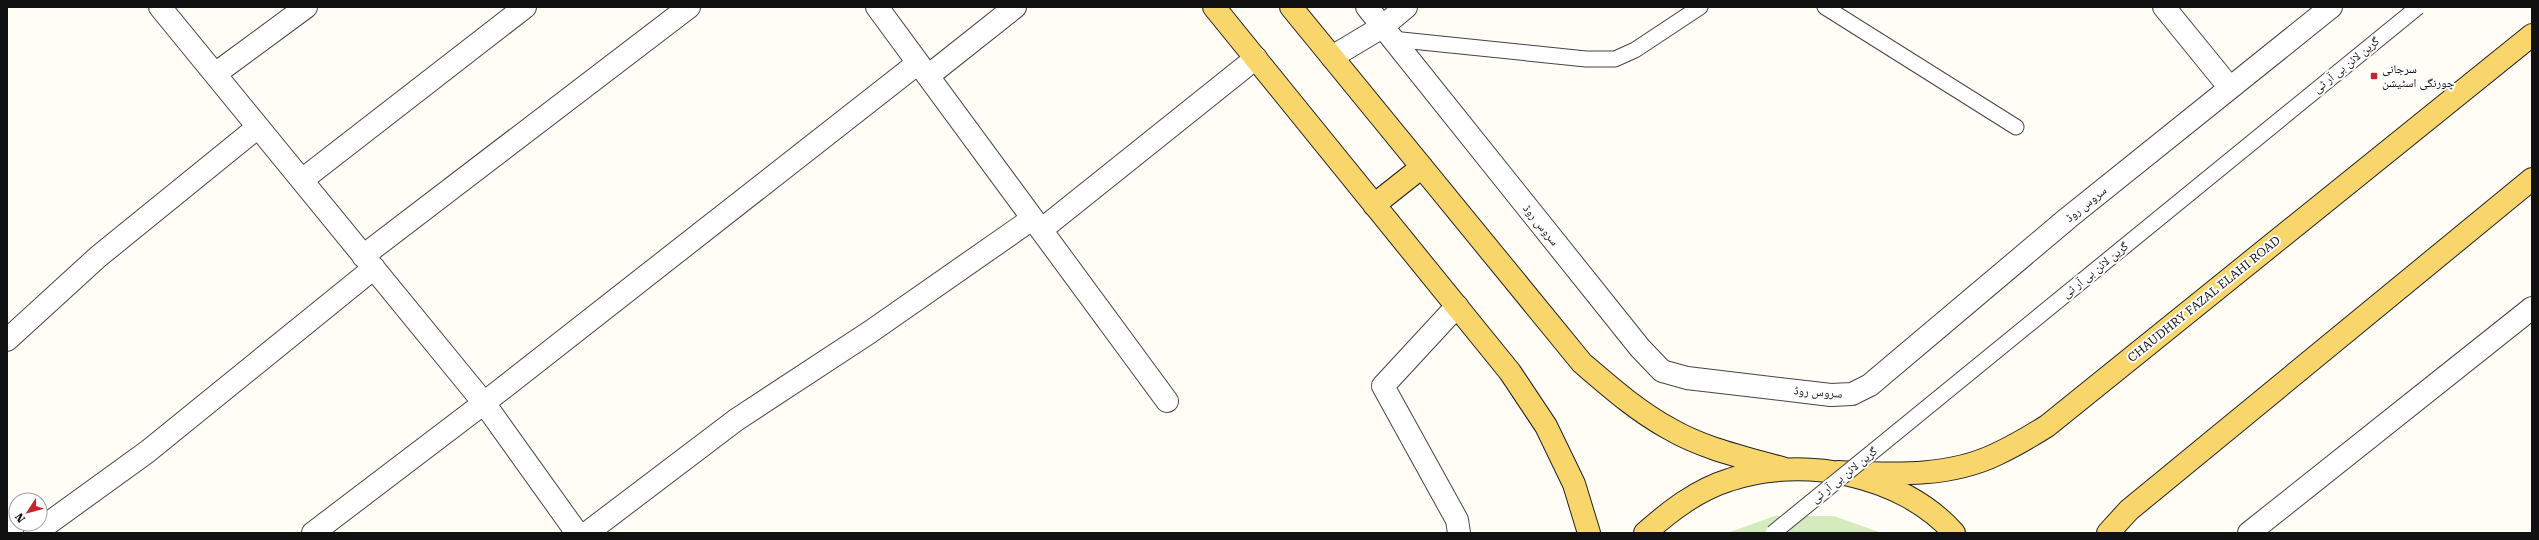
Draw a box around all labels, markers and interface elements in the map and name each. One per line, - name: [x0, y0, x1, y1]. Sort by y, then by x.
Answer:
- street label: گرین لائن بی آر ٹی: [2310, 34, 2382, 96]
- place label: سرجانی چورنگی اسٹیشن: [2382, 62, 2455, 90]
- marker: سرجانی چورنگی اسٹیشن: [2369, 71, 2379, 81]
- street label: سروس روڈ: [2063, 183, 2109, 225]
- street label: سروس روڈ: [1520, 202, 1562, 248]
- street label: CHAUDHRY FAZAL ELAHI ROAD: [2125, 233, 2283, 365]
- street label: گرین لائن بی آر ٹی: [2059, 239, 2131, 301]
- street label: سروس روڈ: [1793, 383, 1843, 401]
- street label: گرین لائن بی آر ٹی: [1808, 444, 1880, 506]
- north arrow: [8, 492, 48, 532]
- text: N: [12, 510, 28, 525]

